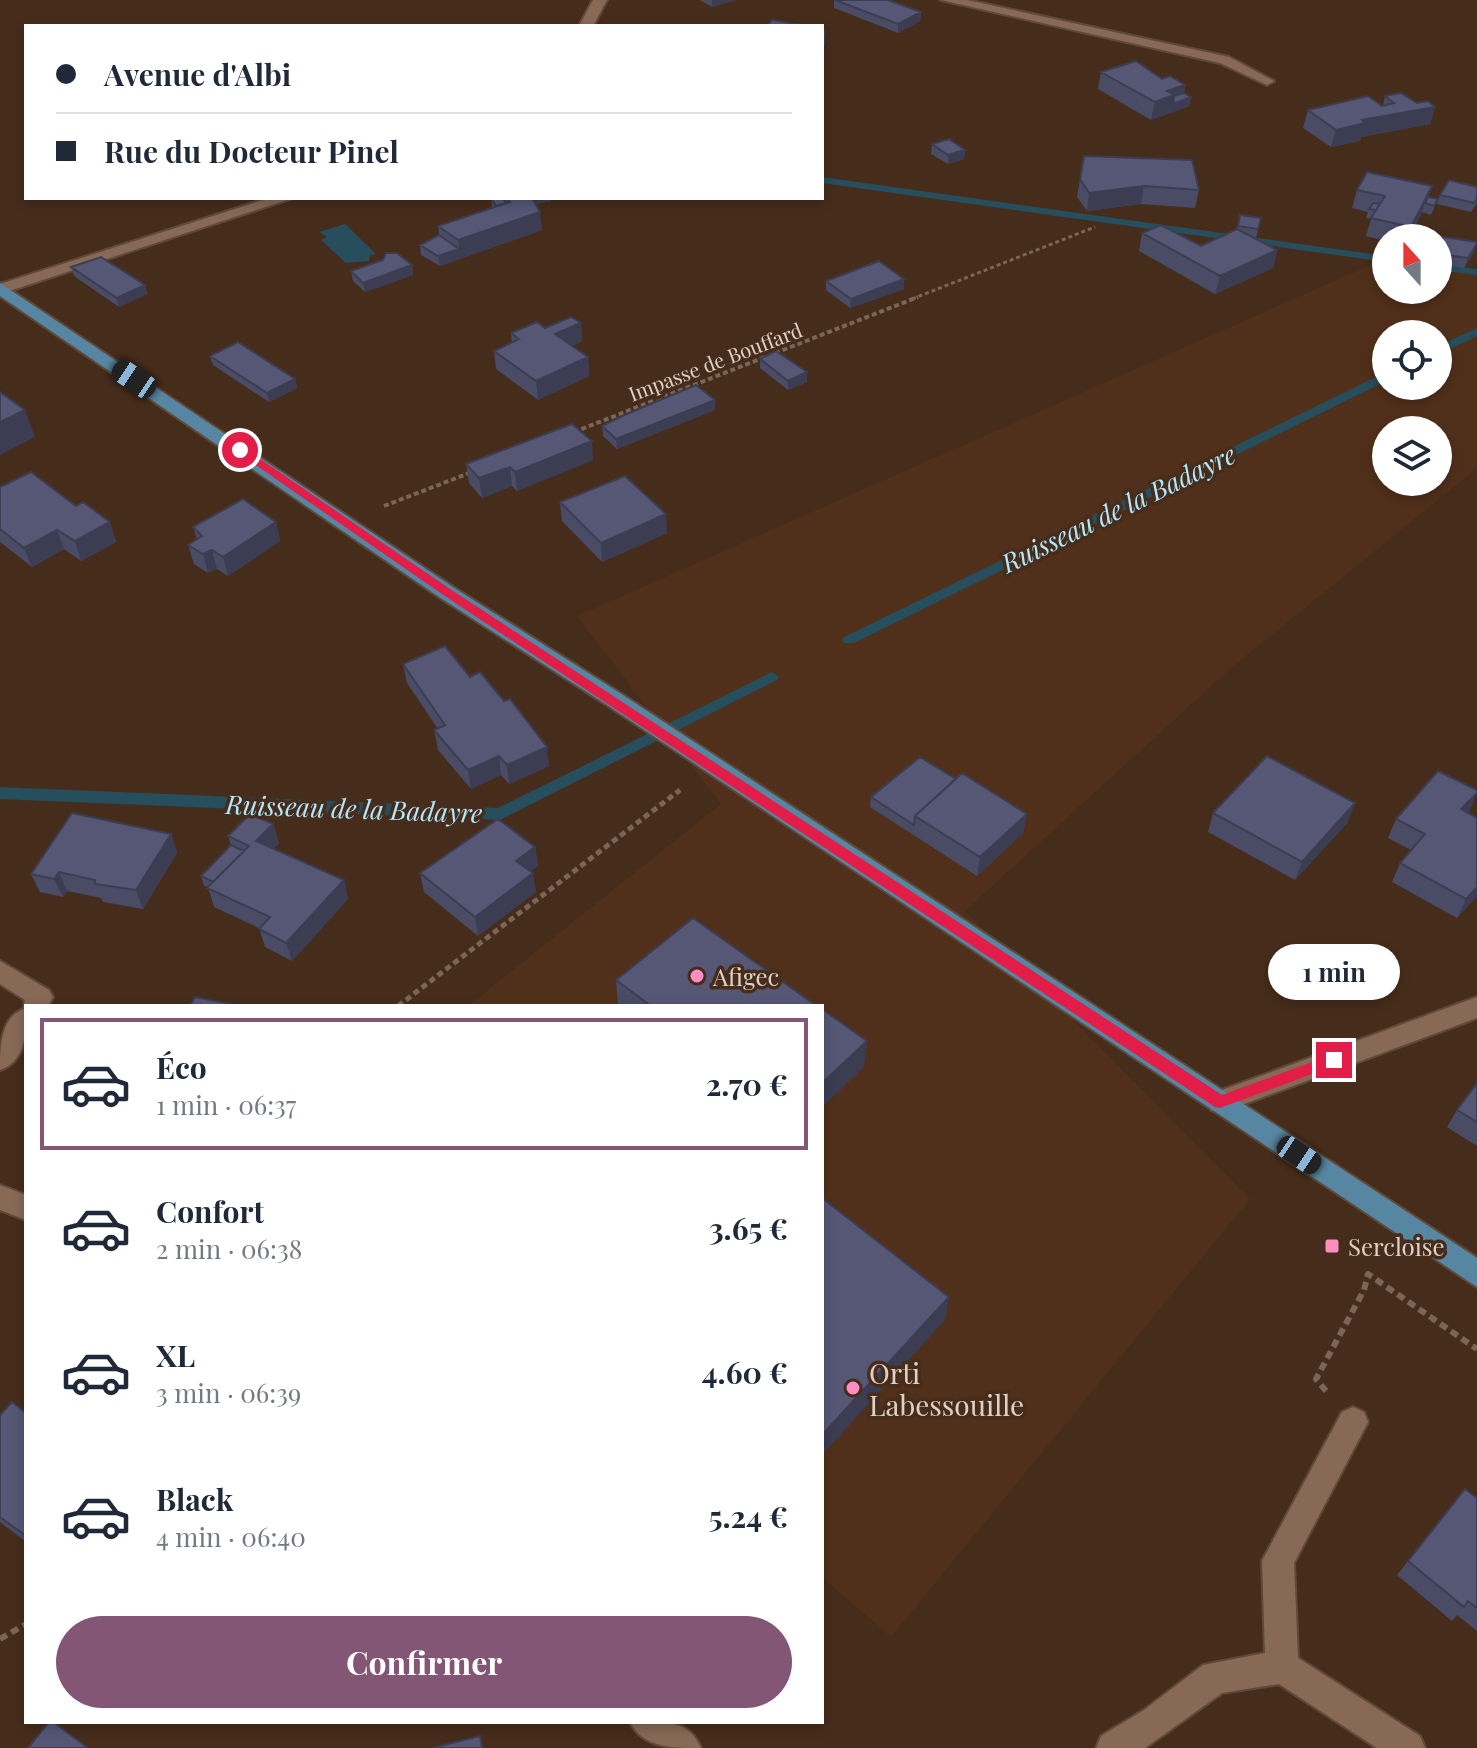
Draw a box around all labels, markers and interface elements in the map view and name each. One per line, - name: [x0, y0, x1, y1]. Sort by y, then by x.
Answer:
- text: Avenue d'Albi: [104, 54, 291, 94]
- text: Rue du Docteur Pinel: [104, 131, 399, 171]
- north arrow: [1372, 224, 1452, 304]
- map controls: [1372, 224, 1452, 496]
- street label: Impasse de Bouffard: [624, 315, 806, 407]
- button: locate: [1372, 320, 1452, 400]
- car: [107, 356, 161, 402]
- button: layers: [1372, 416, 1452, 496]
- route start: [222, 432, 258, 468]
- water label: Ruisseau de la Badayre: [994, 436, 1241, 580]
- water label: Ruisseau de la Badayre: [224, 786, 483, 830]
- callout: 1 min: [1268, 944, 1400, 1000]
- text: 1 min: [1302, 954, 1366, 989]
- place label: Afigec: [712, 960, 779, 992]
- marker: Afigec: [688, 967, 706, 985]
- route end: [1316, 1042, 1352, 1078]
- text: Éco: [156, 1047, 207, 1087]
- icon: car: [60, 1048, 132, 1120]
- text: 2.70 €: [706, 1064, 788, 1104]
- text: 1 min · 06:37: [156, 1087, 296, 1122]
- car: [1272, 1132, 1326, 1178]
- text: Confort: [156, 1191, 264, 1231]
- icon: car: [60, 1192, 132, 1264]
- text: 3.65 €: [709, 1208, 788, 1248]
- place label: Sercloise: [1348, 1230, 1445, 1262]
- text: 2 min · 06:38: [156, 1231, 302, 1266]
- marker: Sercloise: [1323, 1237, 1341, 1255]
- text: XL: [156, 1335, 195, 1375]
- icon: car: [60, 1336, 132, 1408]
- text: 4.60 €: [702, 1352, 788, 1392]
- place label: Orti Labessouille: [869, 1354, 1024, 1423]
- text: 3 min · 06:39: [156, 1375, 301, 1410]
- marker: Orti Labessouille: [844, 1379, 862, 1397]
- text: Black: [156, 1479, 233, 1519]
- icon: car: [60, 1480, 132, 1552]
- text: 5.24 €: [709, 1496, 788, 1536]
- text: 4 min · 06:40: [156, 1519, 306, 1554]
- button: Confirmer: [56, 1616, 792, 1708]

